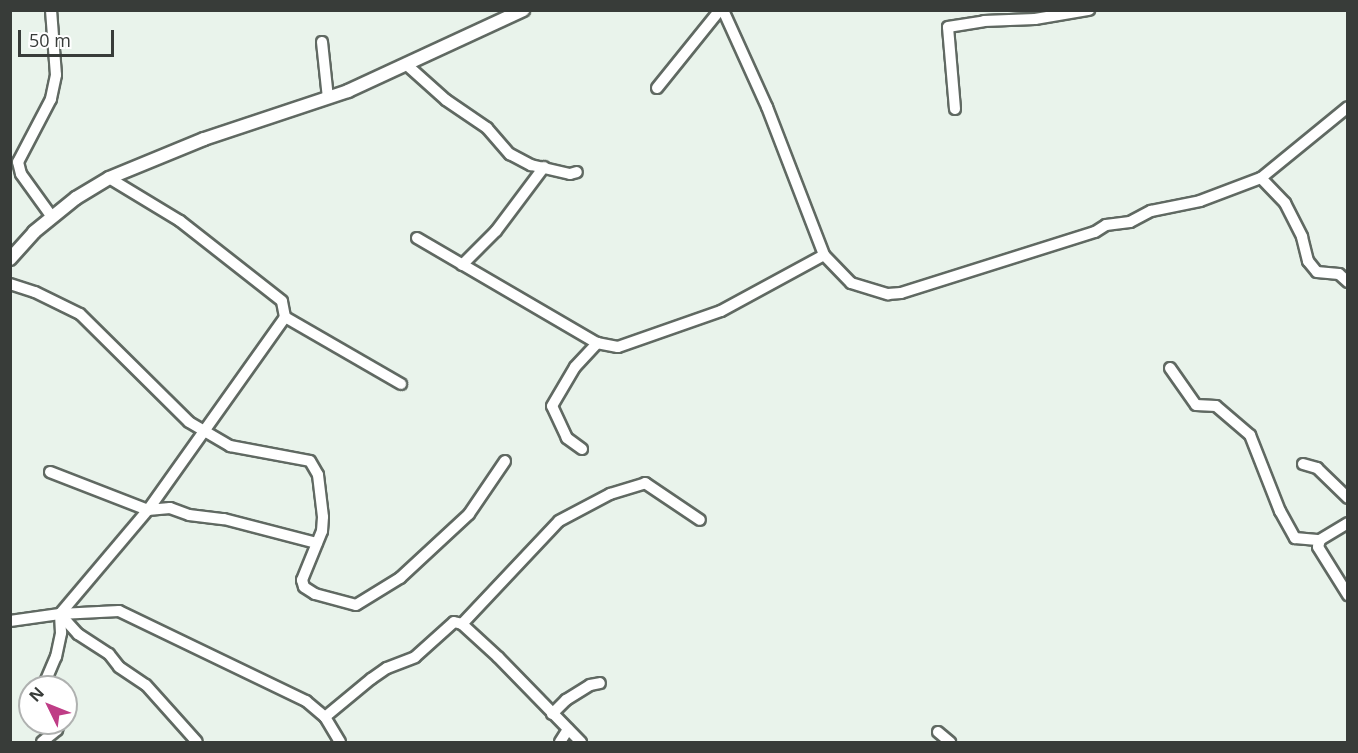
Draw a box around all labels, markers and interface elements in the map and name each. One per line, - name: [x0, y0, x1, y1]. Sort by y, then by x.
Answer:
- scale bar: [21, 18, 117, 56]
- text: 50 m: [29, 28, 71, 52]
- north arrow: [18, 675, 78, 735]
- text: N: [24, 682, 49, 706]

